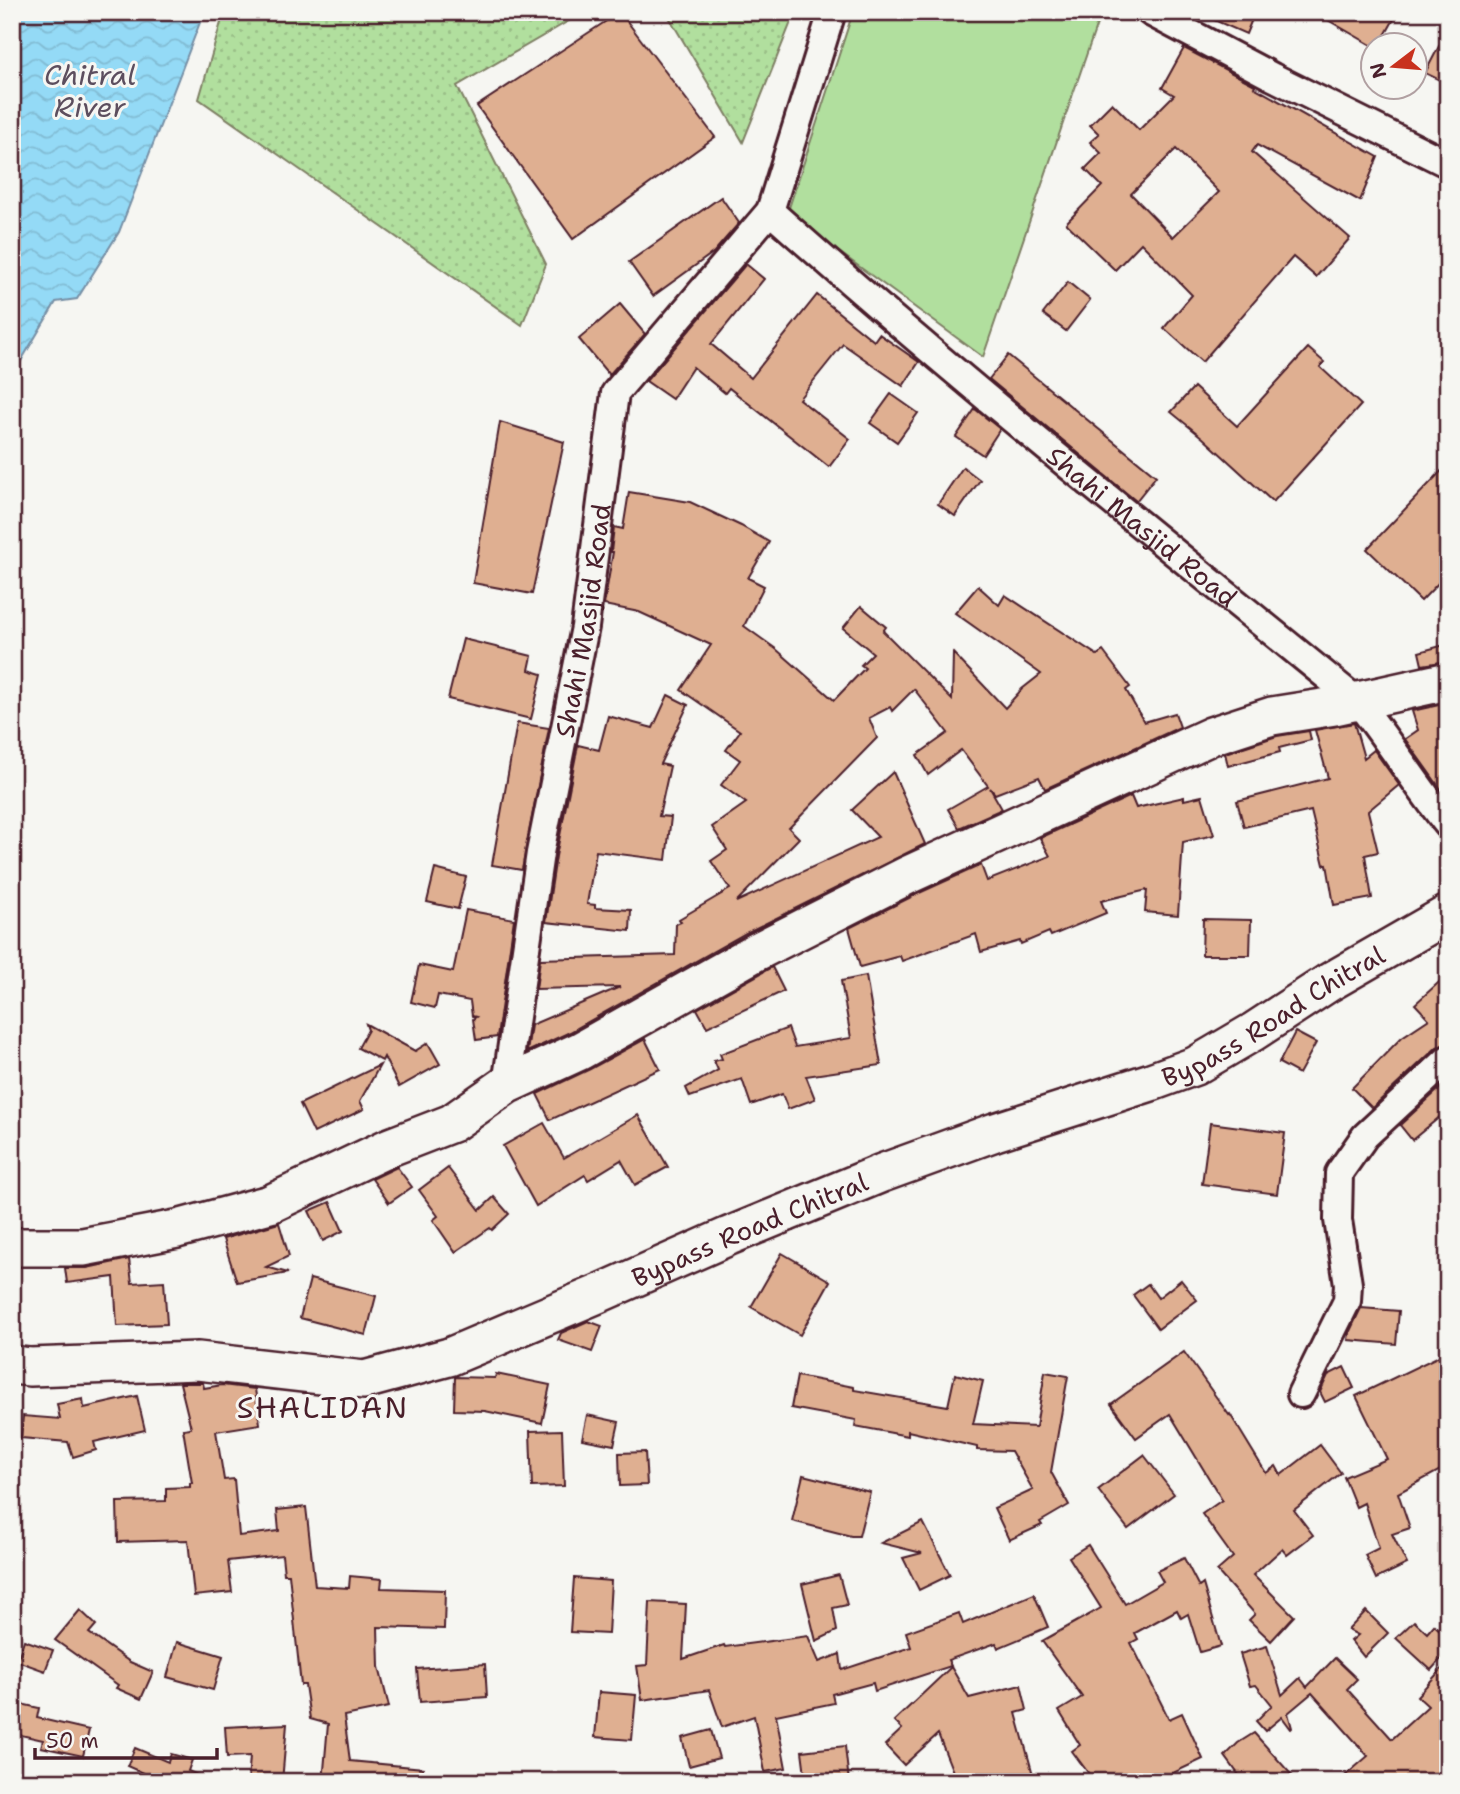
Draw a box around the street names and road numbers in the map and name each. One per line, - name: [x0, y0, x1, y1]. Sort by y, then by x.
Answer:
- street label: Shahi Masjid Road: [1040, 438, 1245, 615]
- street label: Shahi Masjid Road: [546, 501, 618, 740]
- street label: Bypass Road Chitral: [1157, 937, 1391, 1094]
- street label: Bypass Road Chitral: [626, 1163, 873, 1295]

